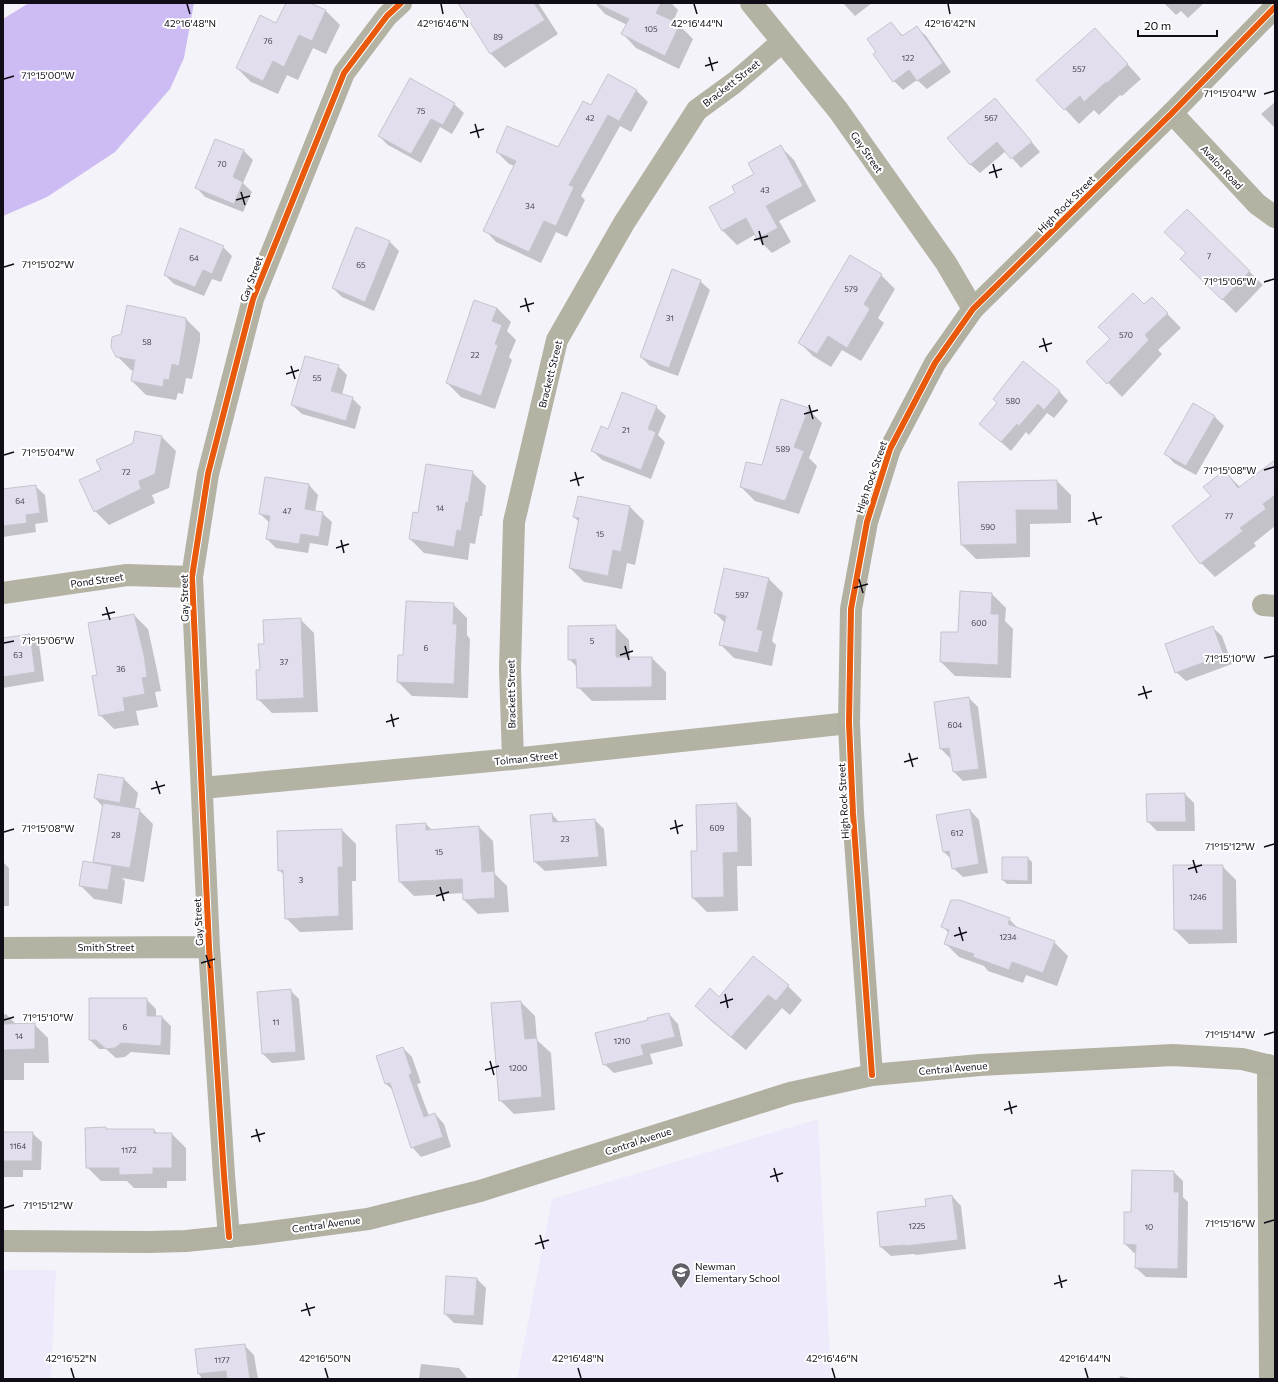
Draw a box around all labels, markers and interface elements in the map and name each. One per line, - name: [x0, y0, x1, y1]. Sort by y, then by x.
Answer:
- scale bar: [1138, 12, 1217, 38]
- text: 42°16'48"N: [164, 17, 216, 29]
- text: 42°16'46"N: [417, 17, 469, 29]
- text: 42°16'44"N: [671, 17, 723, 29]
- text: 42°16'42"N: [924, 17, 976, 29]
- text: 20 m: [1144, 18, 1171, 32]
- house number: 105: [644, 24, 658, 34]
- house number: 89: [493, 32, 503, 42]
- house number: 76: [263, 36, 273, 46]
- house number: 122: [902, 53, 915, 63]
- street label: Brackett Street: [700, 57, 762, 109]
- house number: 557: [1072, 64, 1086, 74]
- text: 71°15'00"W: [21, 69, 75, 81]
- text: 71°15'04"W: [1204, 87, 1256, 99]
- house number: 75: [417, 106, 426, 116]
- house number: 42: [585, 113, 595, 123]
- house number: 567: [984, 113, 998, 123]
- street label: Gay Street: [848, 129, 886, 175]
- street label: Avalon Road: [1198, 142, 1246, 192]
- house number: 70: [217, 159, 227, 169]
- street label: High Rock Street: [1035, 173, 1097, 235]
- house number: 43: [760, 185, 770, 195]
- house number: 34: [525, 201, 535, 211]
- house number: 7: [1207, 251, 1211, 261]
- house number: 64: [189, 253, 199, 263]
- street label: Gay Street: [237, 254, 265, 304]
- text: 71°15'02"W: [22, 258, 74, 270]
- house number: 65: [356, 260, 366, 270]
- text: 71°15'06"W: [1204, 275, 1256, 287]
- house number: 579: [844, 284, 858, 294]
- house number: 31: [666, 313, 674, 323]
- house number: 570: [1119, 330, 1133, 340]
- house number: 58: [142, 337, 152, 347]
- street label: Brackett Street: [536, 339, 564, 409]
- house number: 22: [471, 350, 480, 360]
- house number: 55: [312, 373, 322, 383]
- house number: 580: [1006, 396, 1020, 406]
- house number: 21: [622, 425, 630, 435]
- street label: High Rock Street: [853, 439, 889, 515]
- house number: 589: [776, 444, 790, 454]
- text: 71°15'04"W: [22, 446, 74, 458]
- text: 71°15'08"W: [1204, 464, 1256, 476]
- house number: 72: [122, 467, 131, 477]
- house number: 64: [15, 496, 25, 506]
- house number: 14: [436, 503, 444, 513]
- house number: 47: [283, 506, 291, 516]
- house number: 77: [1225, 511, 1233, 521]
- house number: 590: [981, 522, 995, 532]
- house number: 15: [596, 529, 604, 539]
- street label: Pond Street: [70, 570, 124, 590]
- street label: Gay Street: [178, 574, 190, 622]
- house number: 597: [735, 590, 749, 600]
- house number: 600: [971, 618, 987, 628]
- text: 71°15'06"W: [22, 634, 74, 646]
- house number: 5: [590, 636, 595, 646]
- house number: 6: [424, 643, 429, 653]
- house number: 63: [13, 650, 23, 660]
- text: 71°15'10"W: [1204, 652, 1256, 664]
- house number: 37: [280, 657, 288, 667]
- street label: Brackett Street: [504, 659, 518, 729]
- house number: 36: [116, 664, 126, 674]
- house number: 604: [948, 720, 963, 730]
- street label: Tolman Street: [494, 749, 558, 767]
- street label: High Rock Street: [835, 763, 851, 839]
- text: 71°15'08"W: [22, 822, 74, 834]
- house number: 609: [710, 823, 725, 833]
- house number: 612: [951, 828, 964, 838]
- house number: 28: [111, 830, 121, 840]
- house number: 23: [561, 834, 570, 844]
- text: 71°15'12"W: [1205, 840, 1255, 852]
- house number: 15: [435, 847, 443, 857]
- house number: 3: [299, 875, 304, 885]
- house number: 1246: [1189, 892, 1207, 902]
- street label: Gay Street: [191, 898, 205, 946]
- house number: 1234: [999, 932, 1017, 942]
- street label: Smith Street: [77, 941, 135, 953]
- text: 71°15'10"W: [22, 1011, 74, 1023]
- house number: 11: [273, 1017, 279, 1027]
- house number: 6: [123, 1022, 128, 1032]
- text: 71°15'14"W: [1205, 1028, 1255, 1040]
- house number: 14: [15, 1031, 23, 1041]
- house number: 1210: [614, 1036, 630, 1046]
- street label: Central Avenue: [918, 1059, 988, 1077]
- house number: 1200: [509, 1063, 527, 1073]
- street label: Central Avenue: [603, 1125, 673, 1157]
- house number: 1164: [10, 1141, 26, 1151]
- house number: 1172: [121, 1145, 137, 1155]
- text: 71°15'12"W: [23, 1199, 73, 1211]
- street label: Central Avenue: [291, 1213, 361, 1235]
- text: 71°15'16"W: [1205, 1217, 1255, 1229]
- house number: 1225: [909, 1221, 926, 1231]
- house number: 10: [1145, 1222, 1153, 1232]
- place label: Newman Elementary School: [695, 1260, 780, 1284]
- school or university icon: Newman Elementary School: [670, 1261, 692, 1289]
- text: 42°16'52"N: [45, 1352, 97, 1364]
- text: 42°16'50"N: [299, 1352, 351, 1364]
- text: 42°16'48"N: [552, 1352, 604, 1364]
- text: 42°16'46"N: [806, 1352, 858, 1364]
- text: 42°16'44"N: [1059, 1352, 1111, 1364]
- house number: 1177: [214, 1355, 230, 1365]

